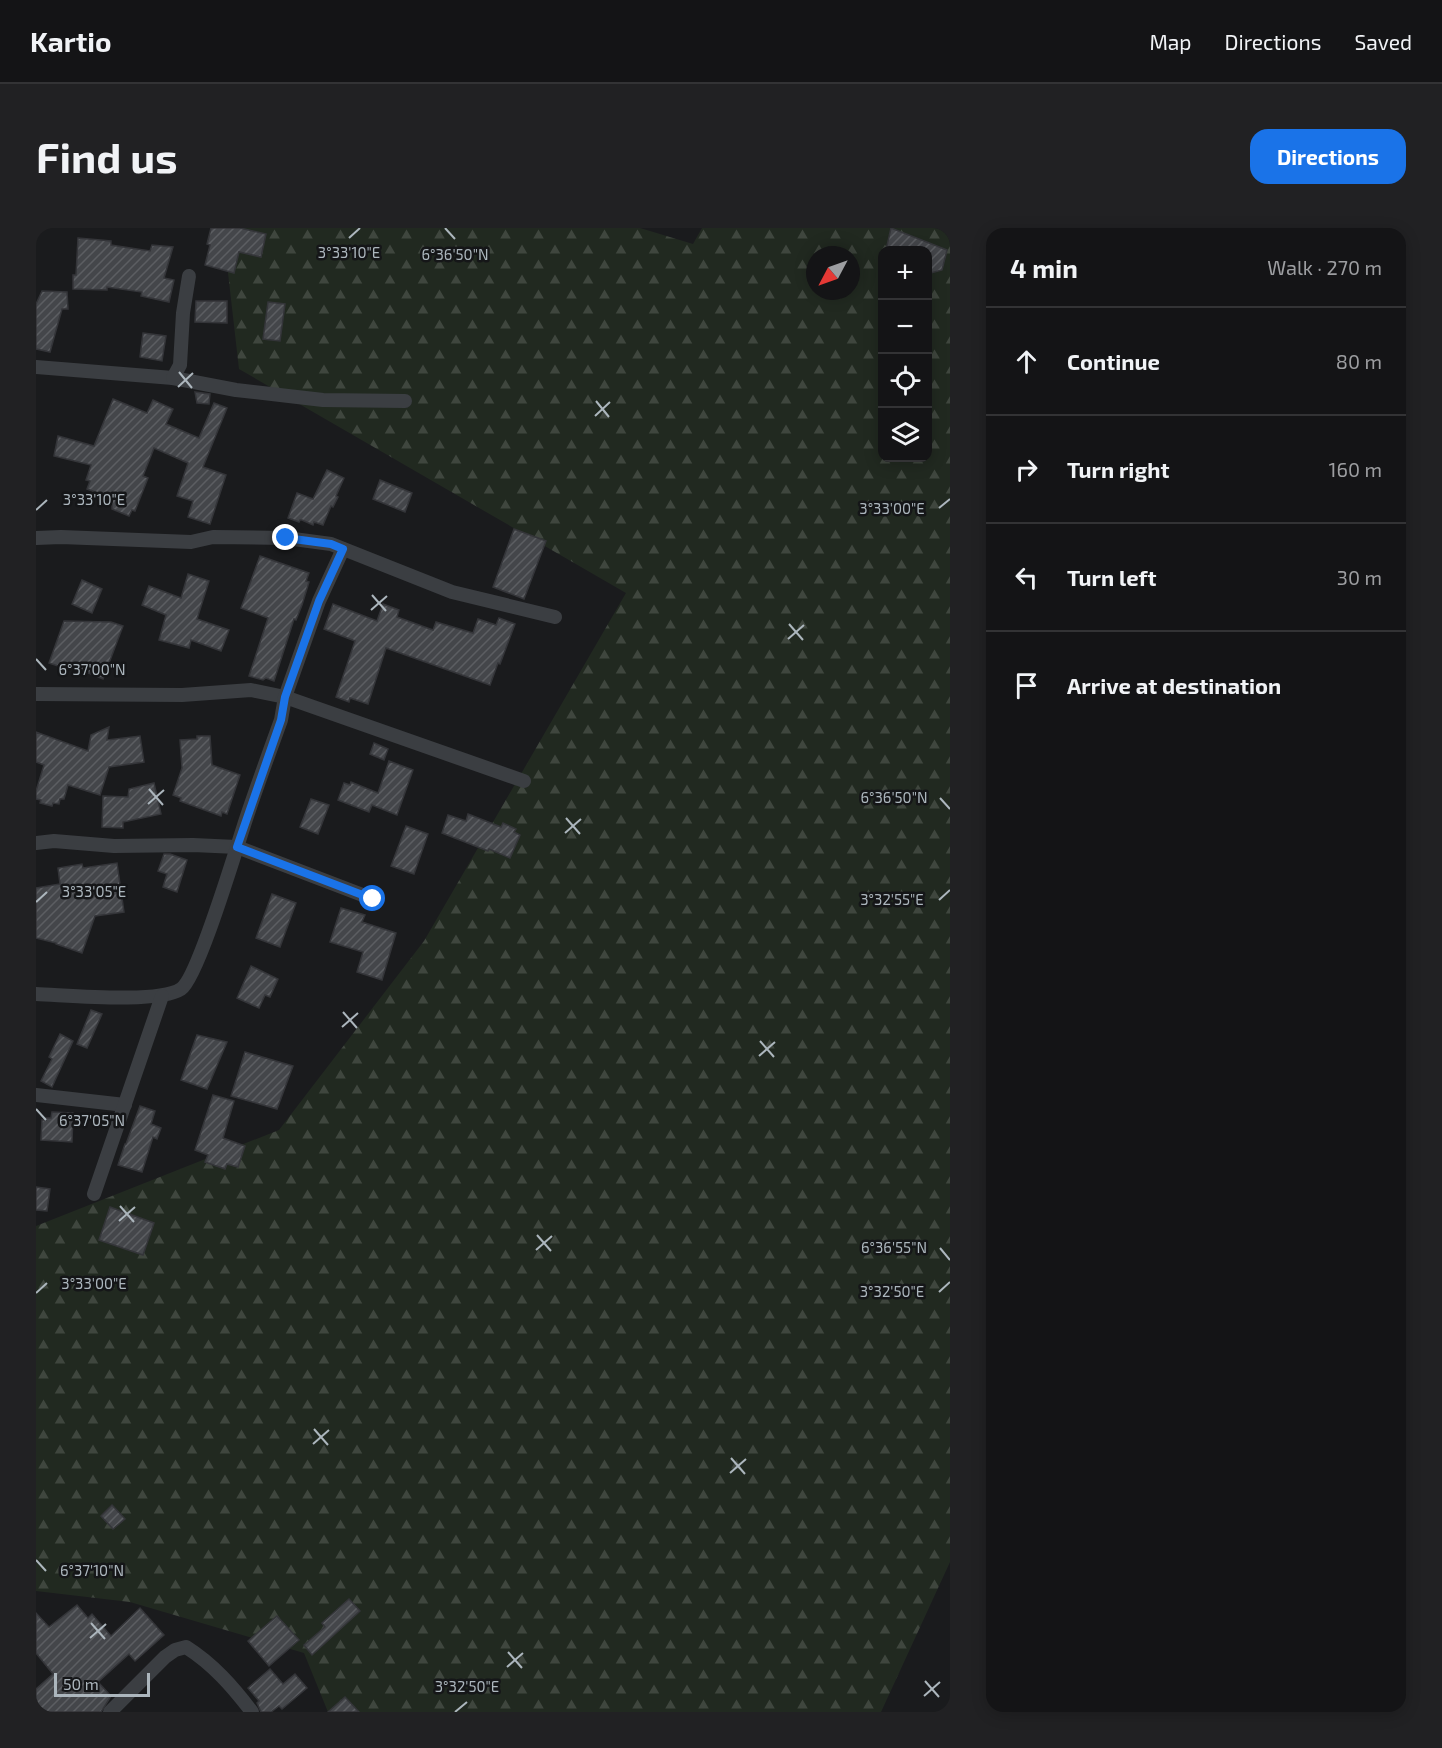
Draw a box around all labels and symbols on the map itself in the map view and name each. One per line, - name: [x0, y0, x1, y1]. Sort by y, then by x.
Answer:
- text: 3°33'10"E: [318, 243, 380, 261]
- text: 6°36'50"N: [421, 245, 489, 263]
- north arrow: [806, 246, 860, 300]
- text: 3°33'10"E: [63, 490, 125, 508]
- text: 3°33'00"E: [859, 499, 925, 517]
- route end: [272, 524, 298, 550]
- text: 6°37'00"N: [58, 660, 126, 678]
- text: 6°36'50"N: [860, 788, 928, 806]
- text: 3°33'05"E: [62, 882, 126, 900]
- route start: [359, 885, 385, 911]
- text: 3°32'55"E: [860, 890, 924, 908]
- text: 6°37'05"N: [59, 1111, 125, 1129]
- text: 6°36'55"N: [861, 1238, 927, 1256]
- text: 3°33'00"E: [61, 1274, 127, 1292]
- text: 3°32'50"E: [860, 1282, 924, 1300]
- text: 6°37'10"N: [60, 1561, 124, 1579]
- scale bar: [54, 1670, 150, 1698]
- text: 3°32'50"E: [435, 1677, 499, 1695]

